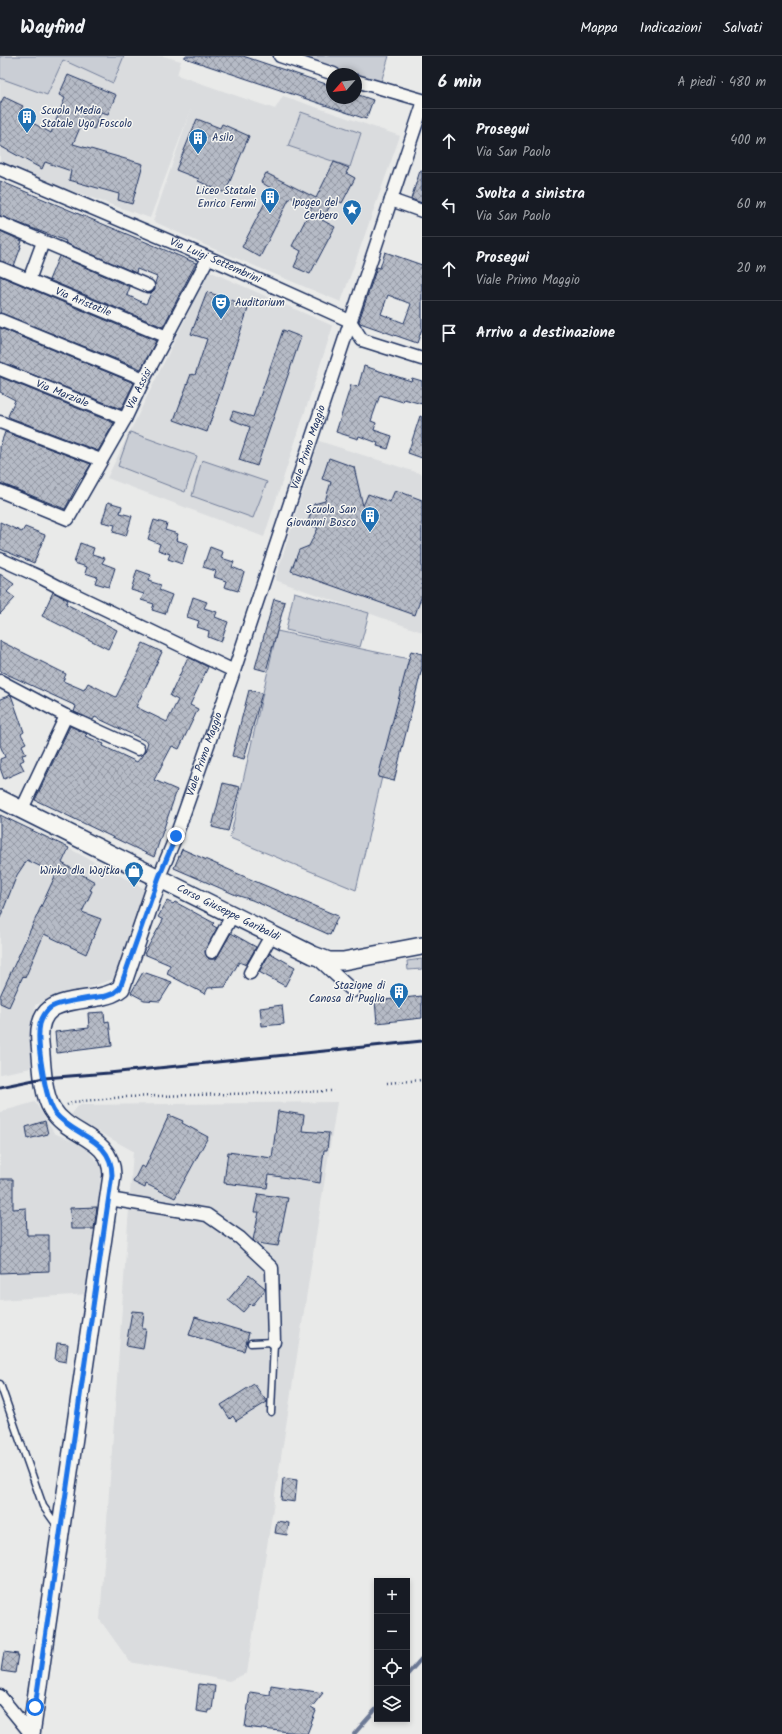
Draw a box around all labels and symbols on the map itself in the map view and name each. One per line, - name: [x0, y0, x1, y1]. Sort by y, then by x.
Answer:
- north arrow: [326, 68, 362, 104]
- place label: Scuola Media Statale Ugo Foscolo: [41, 102, 132, 133]
- building icon: Scuola Media Statale Ugo Foscolo: [16, 106, 38, 134]
- building icon: Asilo: [187, 127, 209, 155]
- place label: Asilo: [212, 129, 234, 147]
- place label: Liceo Statale Enrico Fermi: [196, 182, 256, 213]
- building icon: Liceo Statale Enrico Fermi: [259, 186, 281, 214]
- place label: Ipogeo del Cerbero: [292, 194, 338, 225]
- place icon: Ipogeo del Cerbero: [341, 198, 363, 226]
- street label: Via Luigi Settembrini: [167, 233, 264, 289]
- street label: Via Aristotile: [52, 283, 114, 322]
- theatre icon: Auditorium: [210, 292, 232, 320]
- place label: Auditorium: [235, 294, 285, 312]
- street label: Via Assisi: [122, 365, 157, 413]
- street label: Via Marziale: [33, 375, 92, 413]
- street label: Viale Primo Maggio: [286, 403, 331, 492]
- place label: Scuola San Giovanni Bosco: [287, 501, 356, 532]
- building icon: Scuola San Giovanni Bosco: [359, 505, 381, 533]
- street label: Viale Primo Maggio: [182, 710, 228, 799]
- route end: [167, 827, 185, 845]
- shop icon: Winko dla Wojtka: [123, 860, 145, 888]
- place label: Winko dla Wojtka: [40, 862, 120, 880]
- street label: Corso Giuseppe Garibaldi: [173, 879, 283, 946]
- place label: Stazione di Canosa di Puglia: [309, 977, 385, 1008]
- building icon: Stazione di Canosa di Puglia: [388, 981, 410, 1009]
- route start: [26, 1698, 44, 1716]

